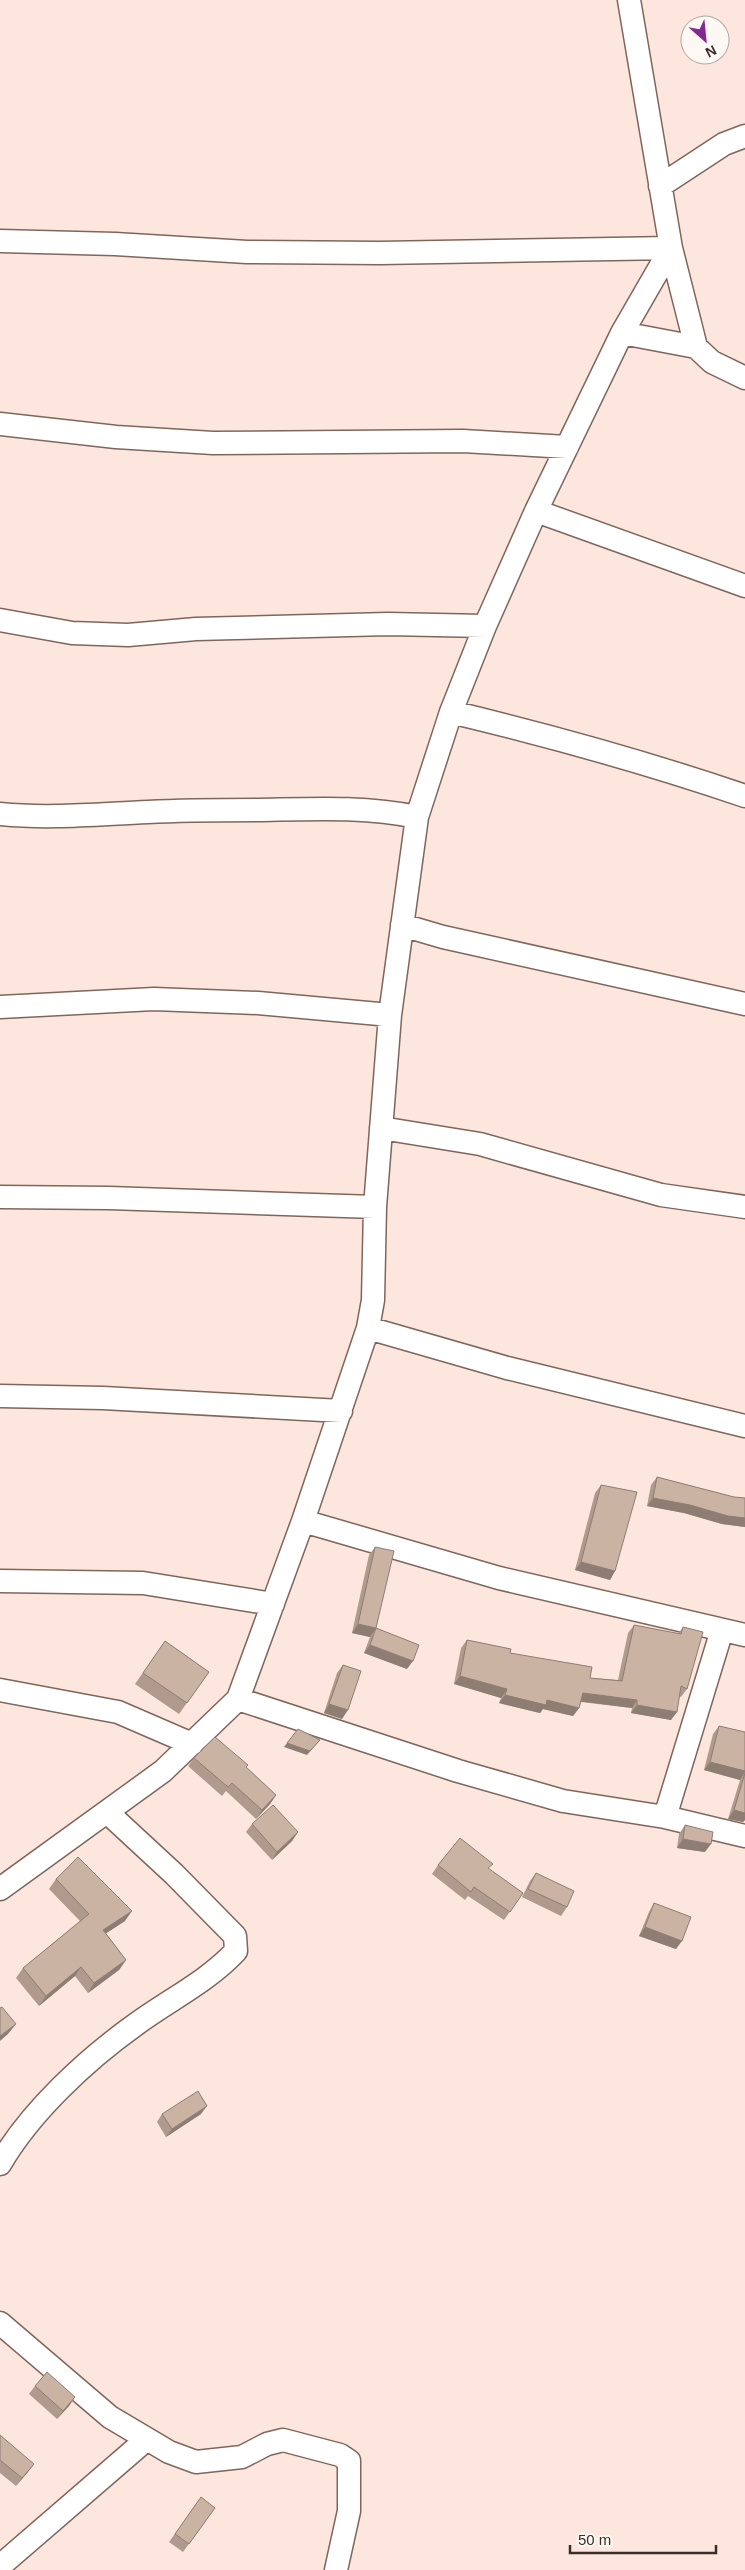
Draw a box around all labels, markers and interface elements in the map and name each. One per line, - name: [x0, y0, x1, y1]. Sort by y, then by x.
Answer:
- north arrow: [680, 15, 730, 65]
- text: N: [703, 42, 719, 61]
- scale bar: [570, 2522, 716, 2554]
- text: 50 m: [578, 2531, 611, 2548]

